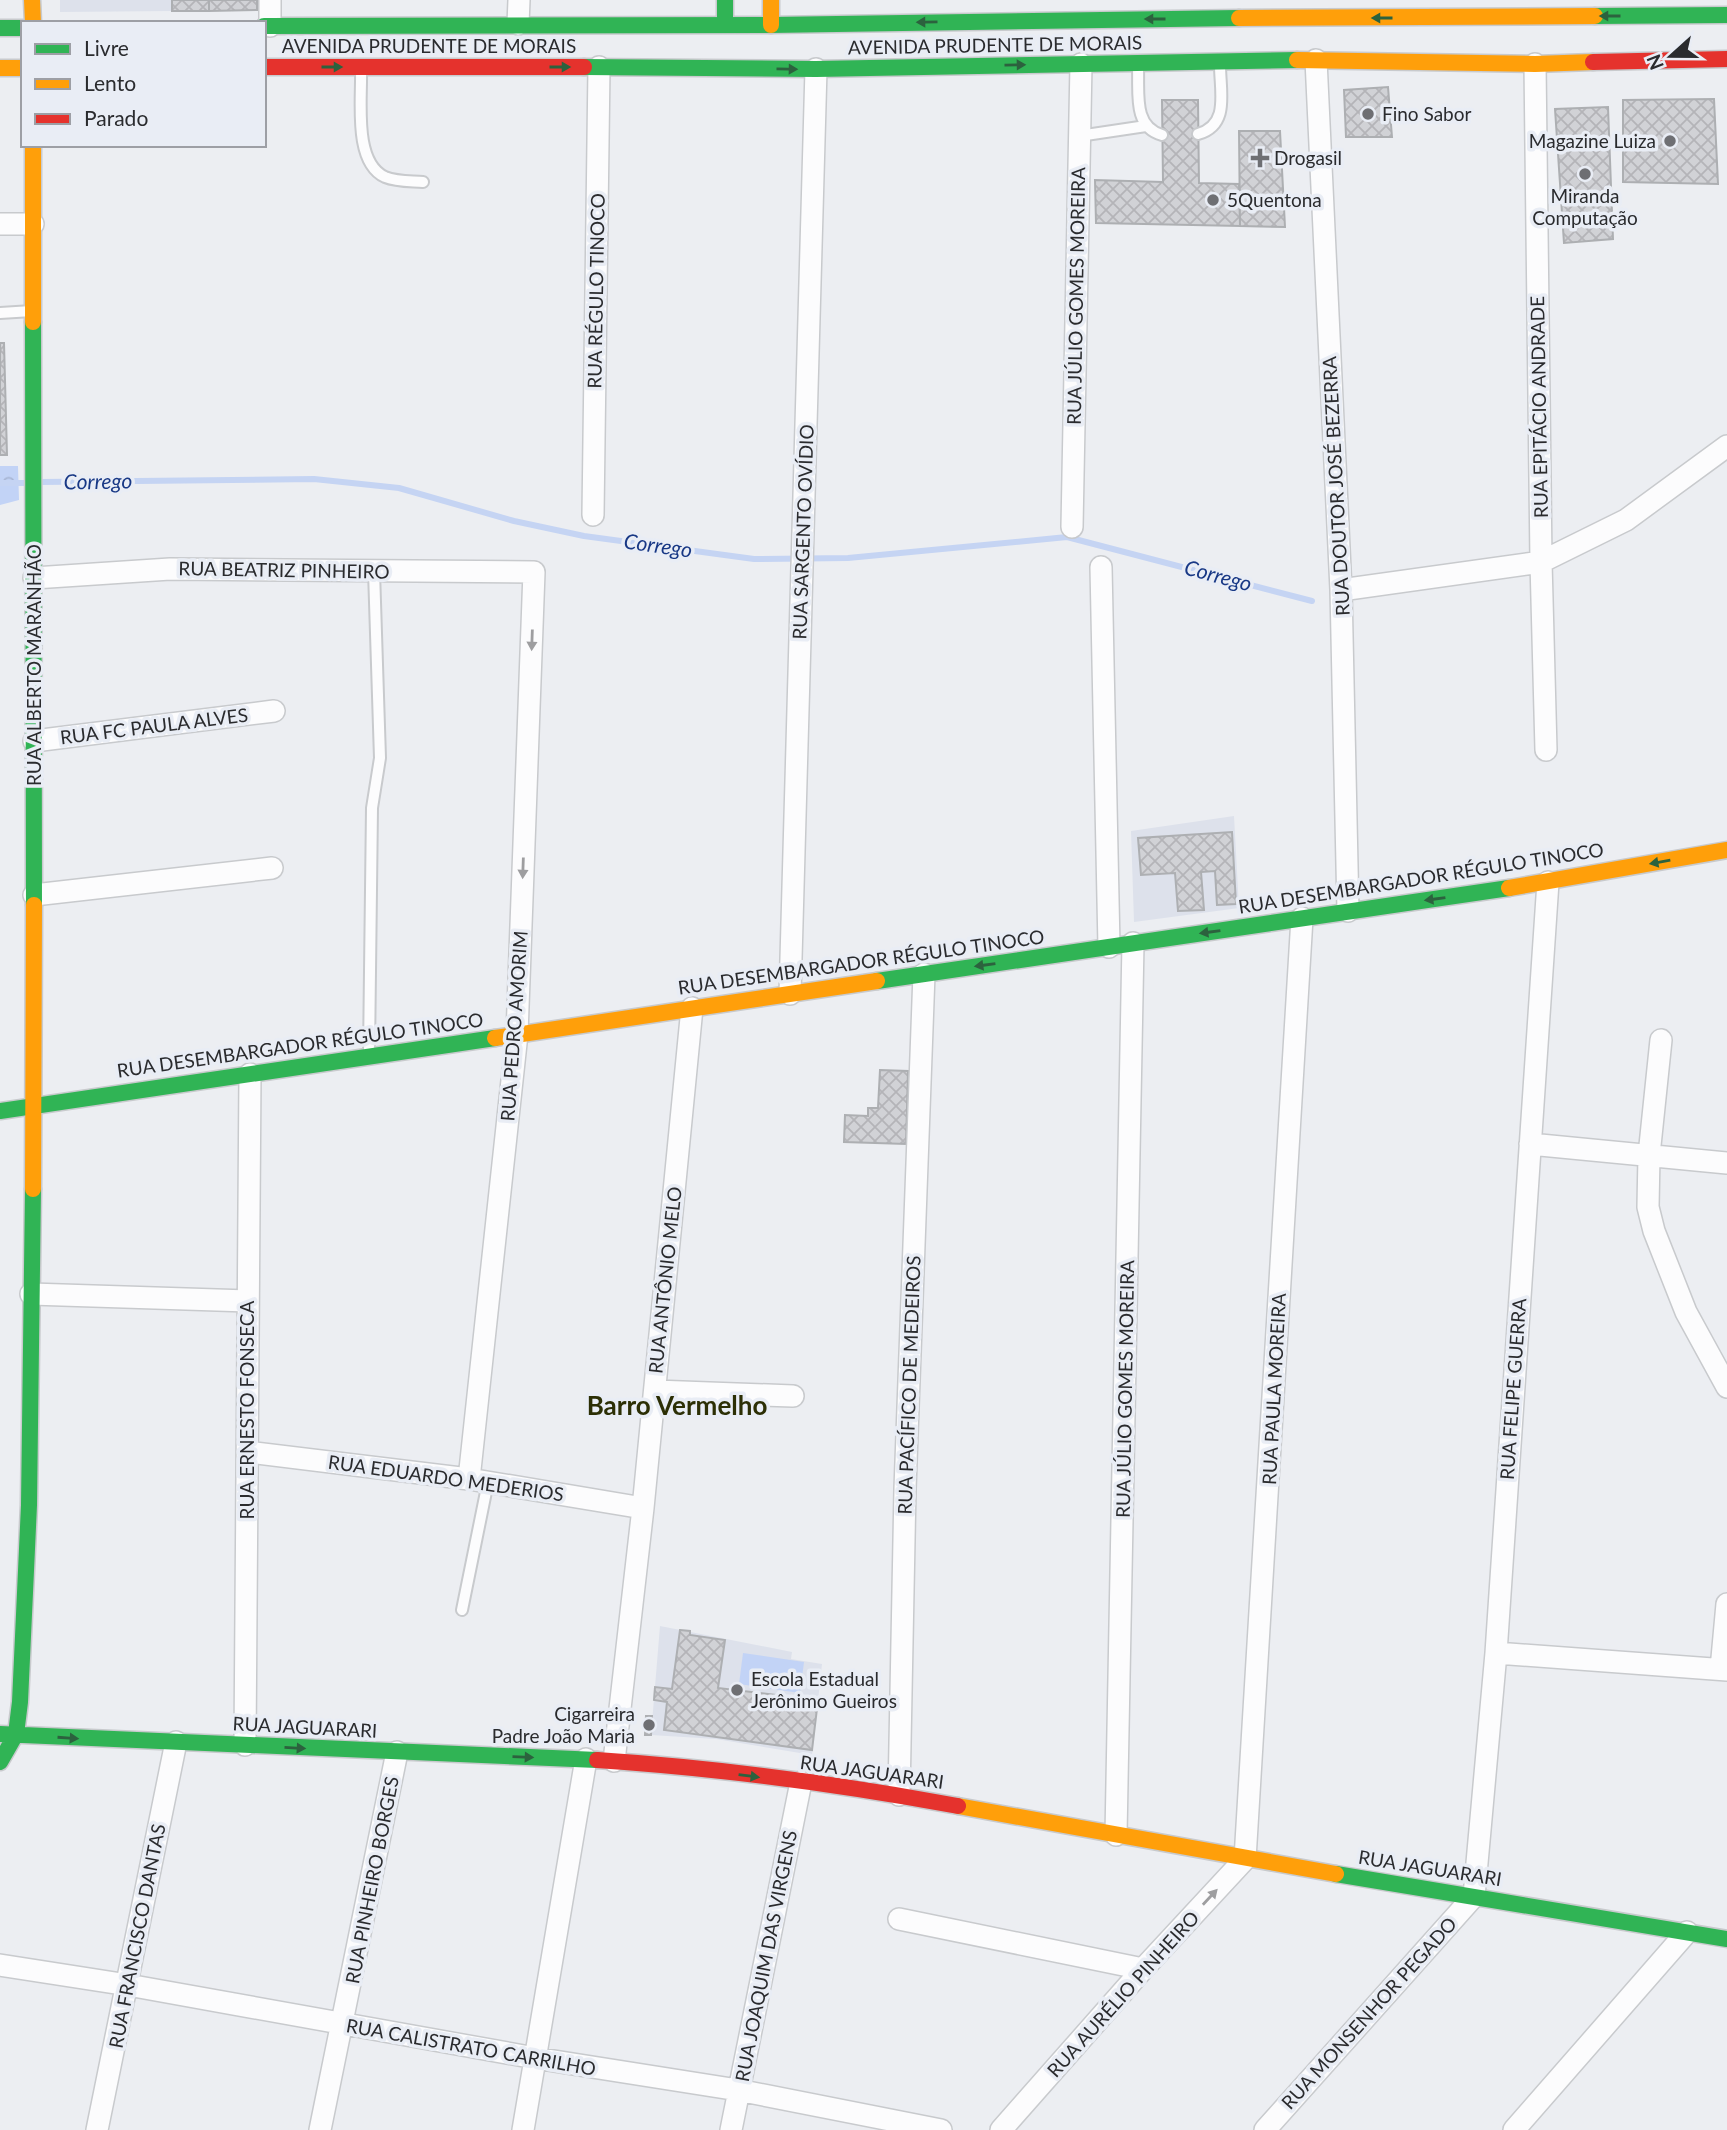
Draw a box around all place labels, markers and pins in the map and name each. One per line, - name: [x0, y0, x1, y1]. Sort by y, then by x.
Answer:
- place label: Fino Sabor: [1382, 102, 1472, 125]
- marker: Fino Sabor: [1360, 106, 1376, 122]
- place label: Magazine Luiza: [1529, 129, 1656, 152]
- marker: Magazine Luiza: [1662, 133, 1678, 149]
- place label: Drogasil: [1274, 146, 1342, 169]
- marker: Drogasil: [1252, 150, 1268, 166]
- marker: Miranda Computação: [1577, 166, 1593, 182]
- place label: Miranda Computação: [1532, 184, 1638, 229]
- place label: 5Quentona: [1227, 188, 1322, 211]
- marker: 5Quentona: [1205, 192, 1221, 208]
- place label: Escola Estadual Jerônimo Gueiros: [751, 1667, 897, 1712]
- marker: Escola Estadual Jerônimo Gueiros: [729, 1682, 745, 1698]
- place label: Cigarreira Padre João Maria: [492, 1702, 635, 1747]
- marker: Cigarreira Padre João Maria: [641, 1717, 657, 1733]

